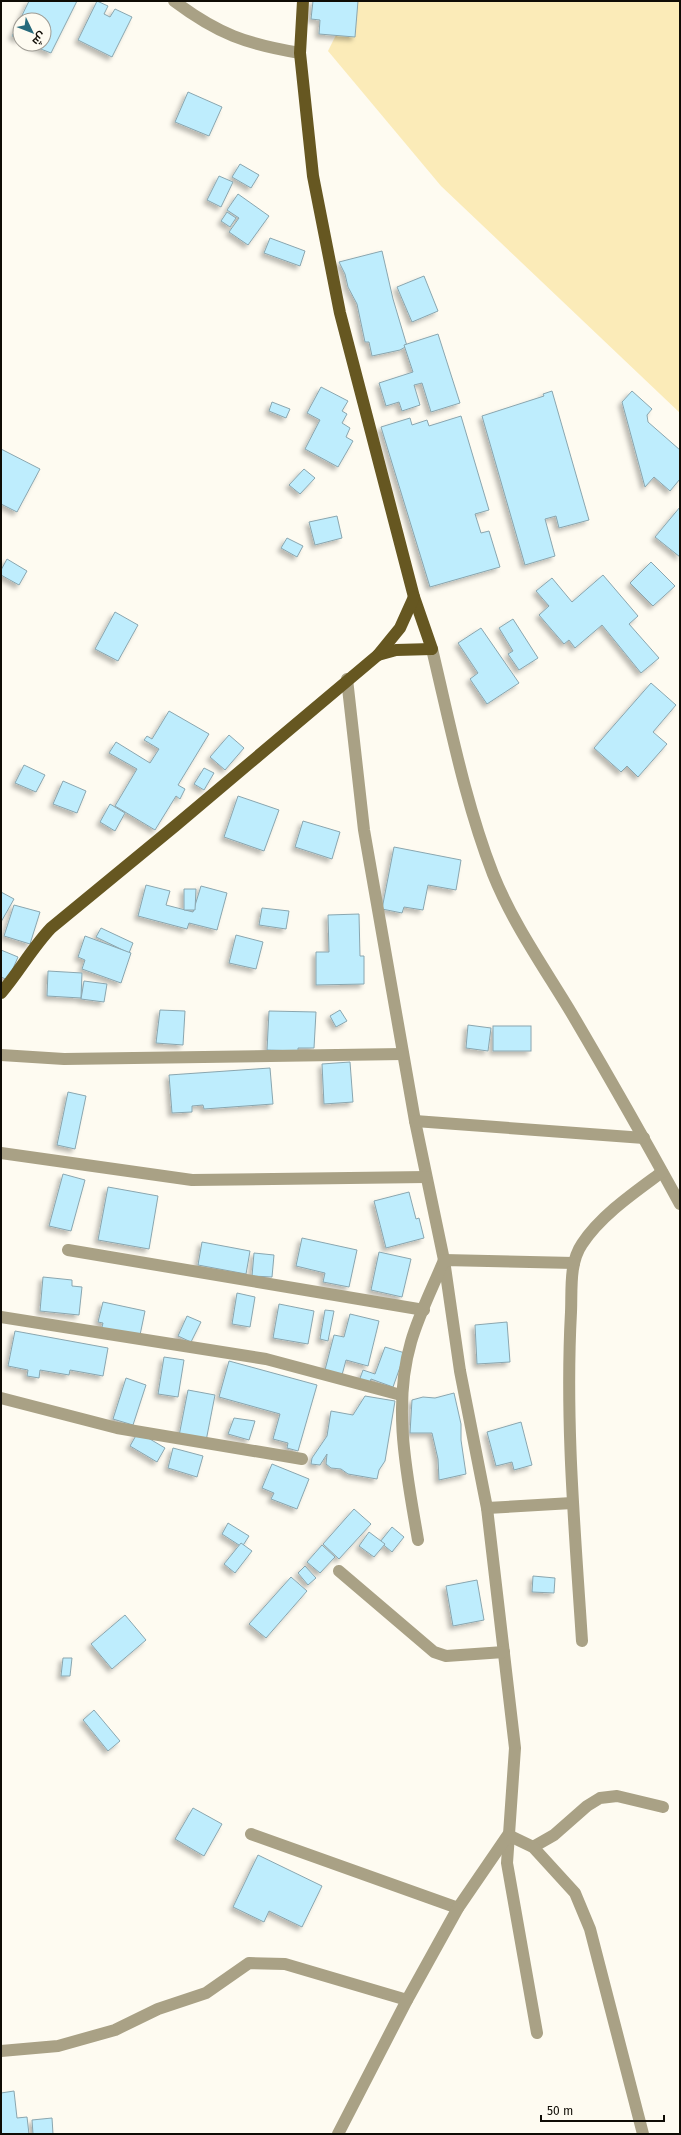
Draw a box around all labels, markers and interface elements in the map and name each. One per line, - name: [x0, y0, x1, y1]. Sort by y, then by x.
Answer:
- north arrow: [12, 12, 52, 52]
- text: ش: [29, 29, 49, 48]
- scale bar: [541, 2097, 664, 2123]
- text: 50 m: [547, 2104, 573, 2118]

